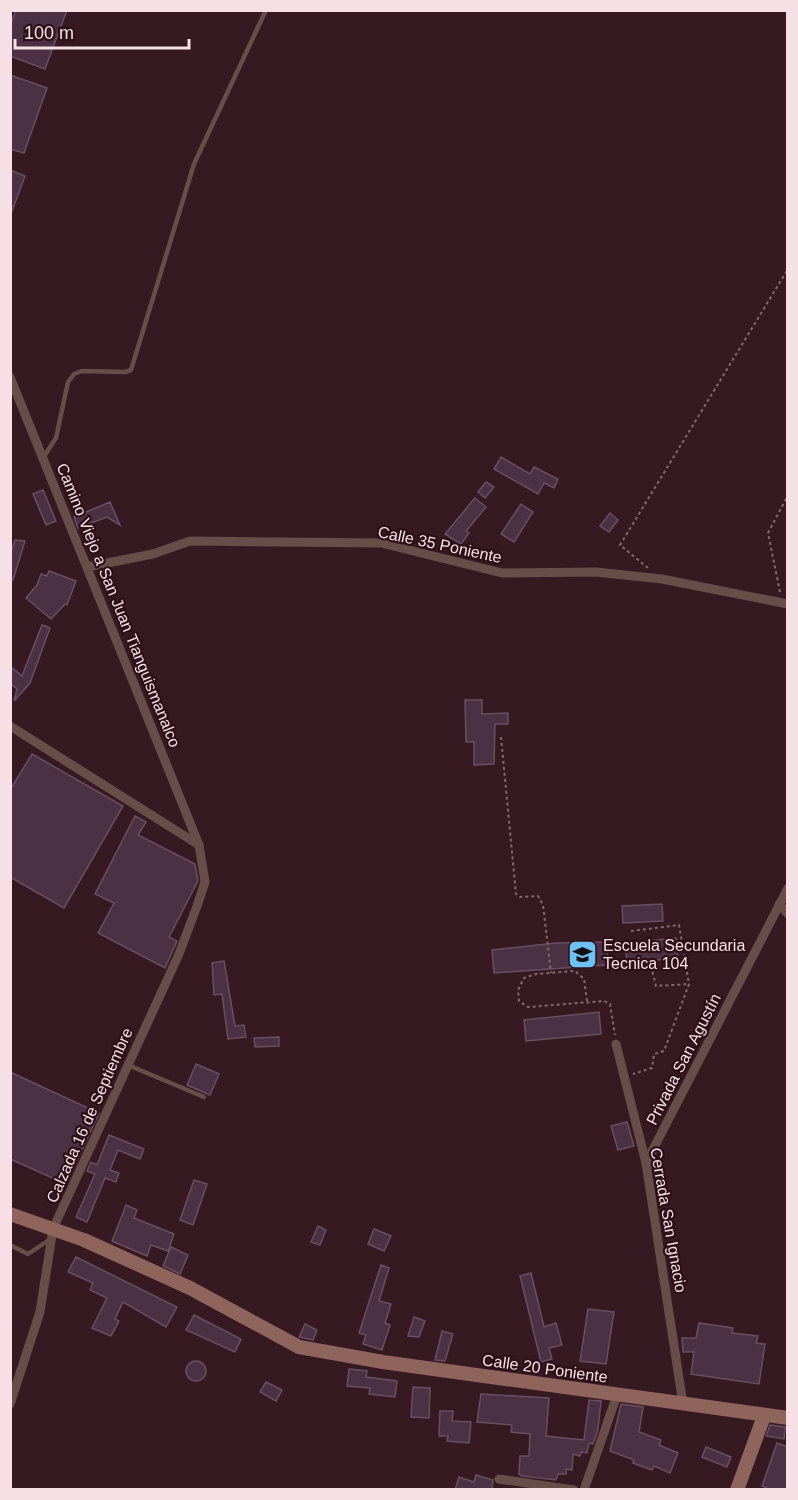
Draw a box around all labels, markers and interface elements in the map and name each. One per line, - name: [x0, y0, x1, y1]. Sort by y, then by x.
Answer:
- scale bar: [15, 12, 189, 50]
- text: 100 m: [24, 23, 74, 43]
- street label: Camino Viejo a San Juan Tianguismanalco: [54, 461, 184, 750]
- street label: Calle 35 Poniente: [376, 523, 504, 566]
- place label: Escuela Secundaria Tecnica 104: [603, 937, 745, 972]
- school or university icon: Escuela Secundaria Tecnica 104: [566, 938, 598, 970]
- street label: Privada San Agustín: [643, 991, 724, 1128]
- street label: Calzada 16 de Septiembre: [43, 1025, 136, 1205]
- street label: Cerrada San Ignacio: [647, 1146, 690, 1294]
- street label: Calle 20 Poniente: [481, 1351, 609, 1386]

